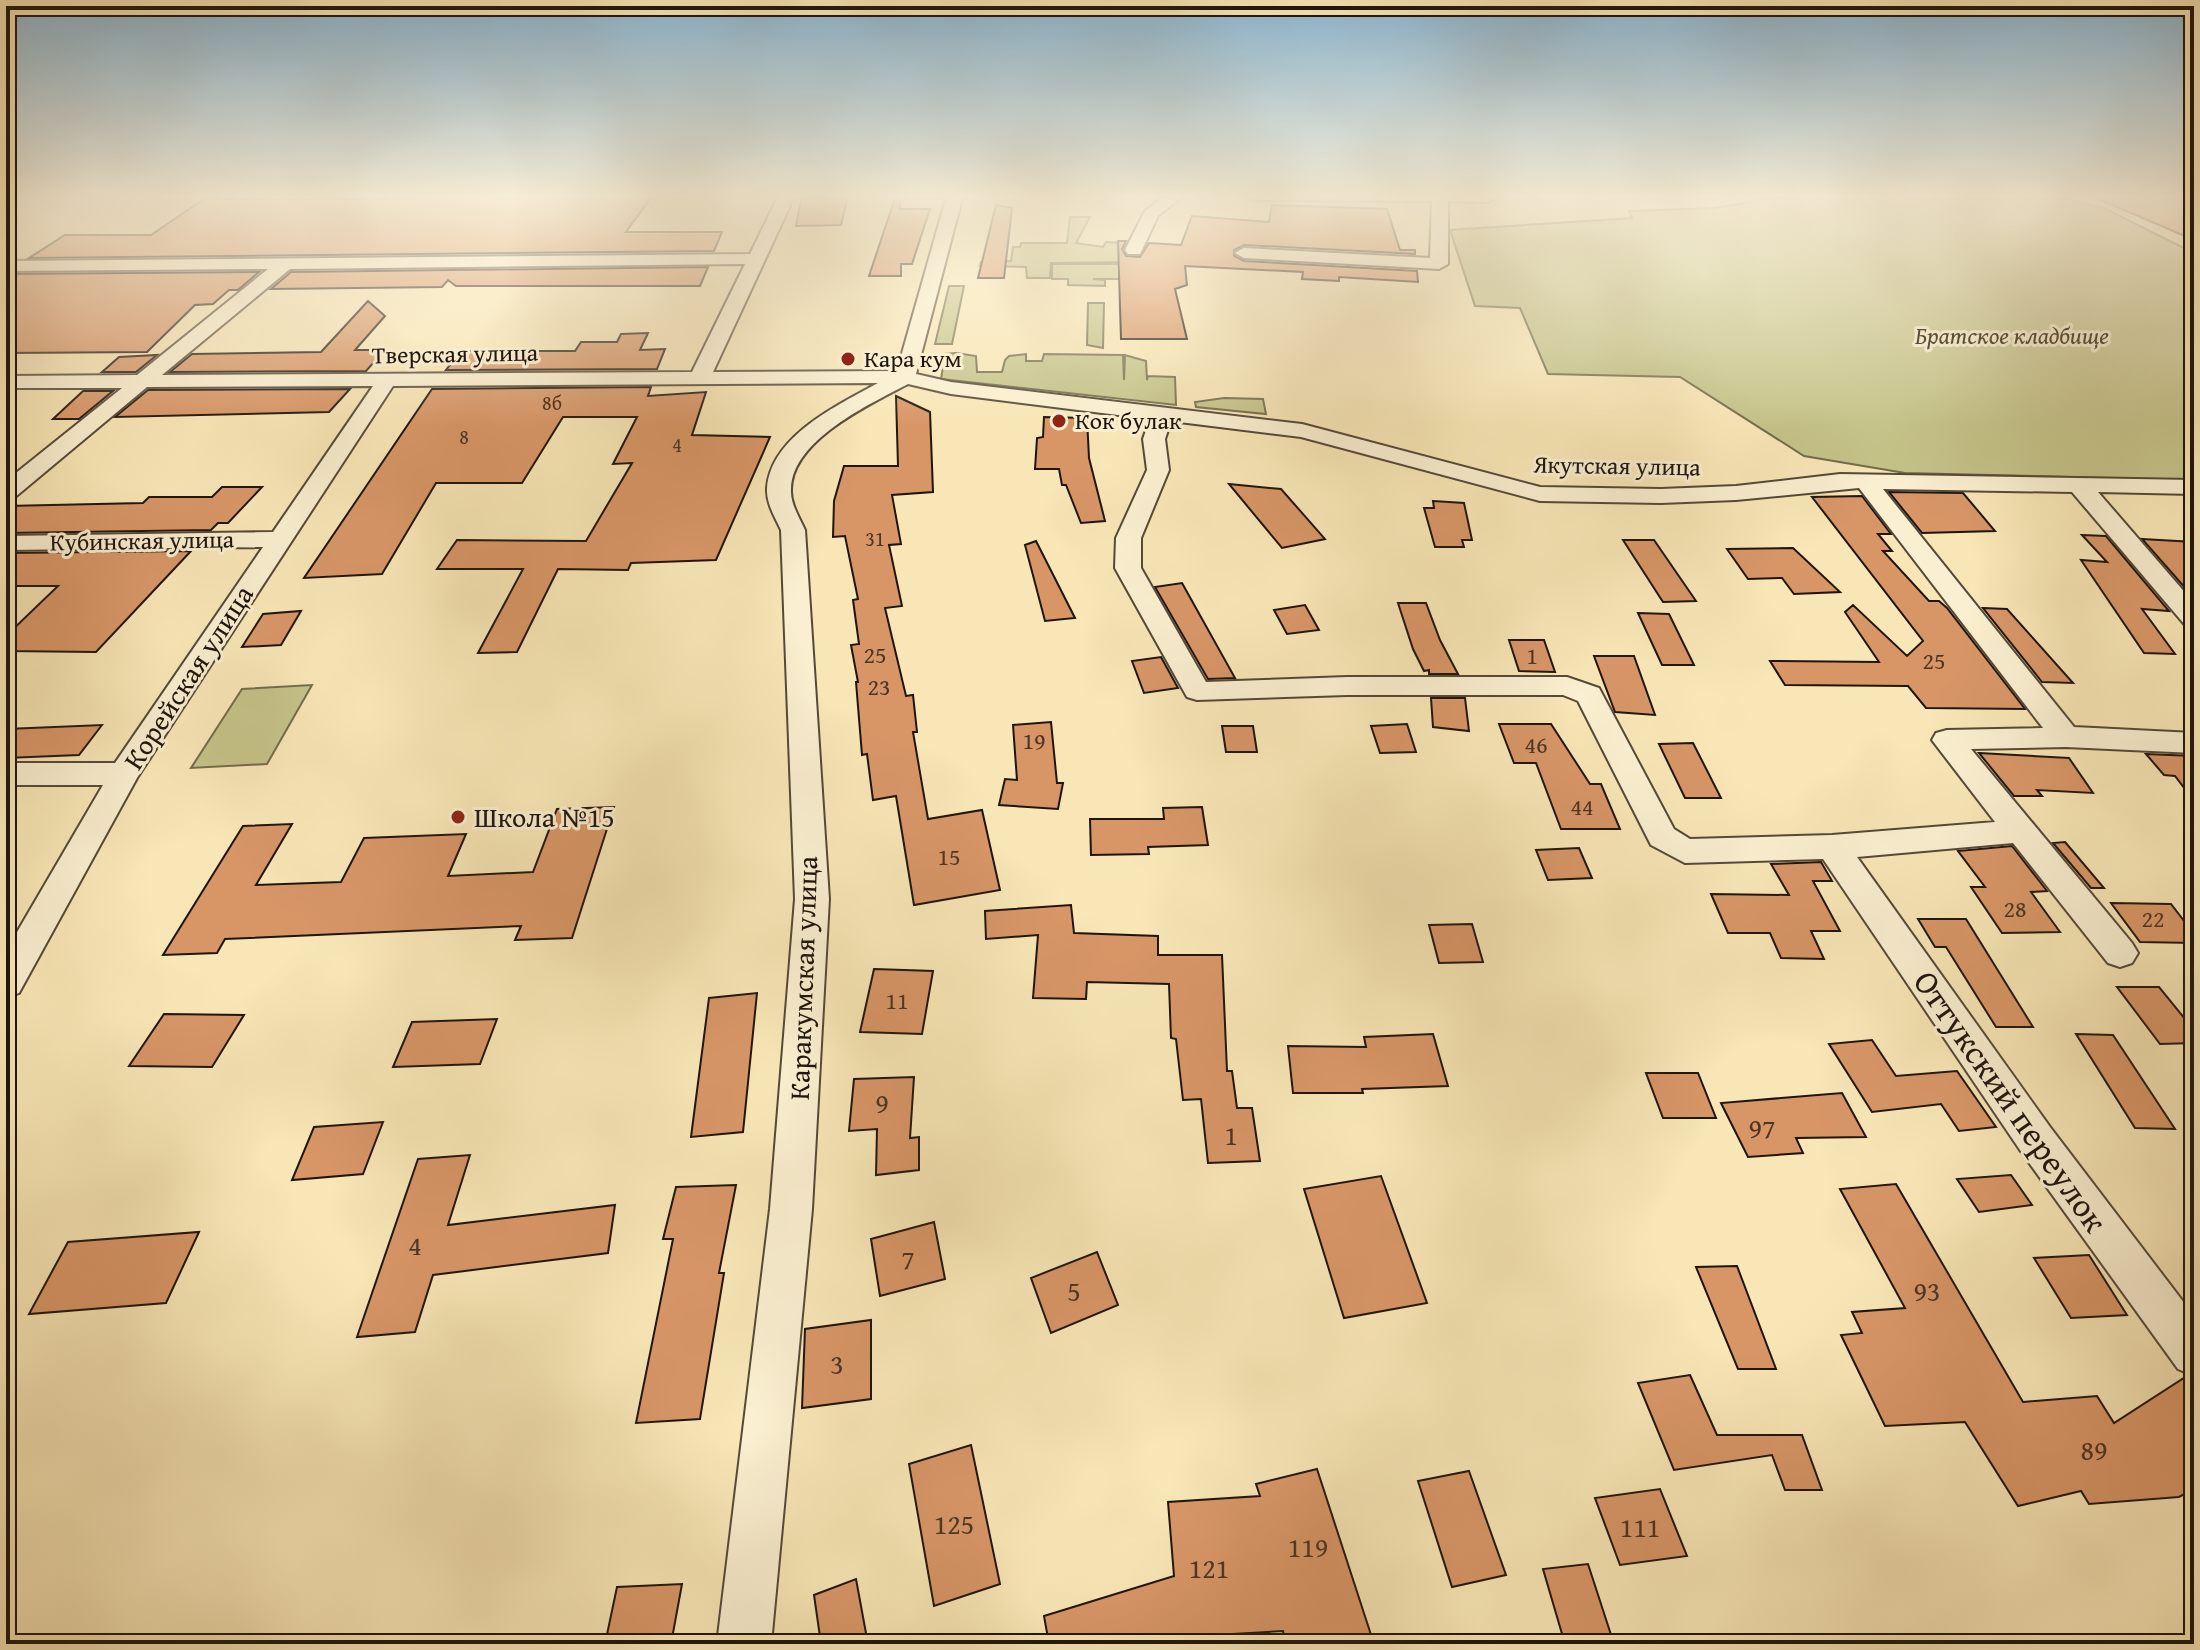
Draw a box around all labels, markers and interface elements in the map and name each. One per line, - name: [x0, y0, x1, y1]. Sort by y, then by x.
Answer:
- park label: Братское кладбище: [1915, 318, 2109, 353]
- street label: Тверская улица: [372, 335, 539, 372]
- place label: Кара кум: [864, 341, 962, 376]
- marker: Кара кум: [839, 350, 857, 368]
- house number: 8б: [542, 388, 562, 417]
- place label: Кок булак: [1075, 403, 1182, 438]
- marker: Кок булак: [1050, 412, 1068, 430]
- house number: 8: [459, 422, 469, 451]
- house number: 4: [672, 430, 682, 459]
- street label: Якутская улица: [1532, 447, 1702, 484]
- street label: Кубинская улица: [50, 521, 235, 560]
- house number: 31: [865, 524, 885, 553]
- street label: Корейская улица: [112, 576, 263, 777]
- house number: 25: [863, 637, 887, 672]
- house number: 1: [1526, 638, 1538, 673]
- house number: 25: [1922, 643, 1946, 678]
- house number: 23: [867, 669, 891, 704]
- house number: 19: [1022, 723, 1046, 758]
- house number: 46: [1524, 727, 1548, 762]
- house number: 44: [1570, 789, 1594, 824]
- place label: Школа №15: [474, 796, 615, 837]
- marker: Школа №15: [449, 808, 467, 826]
- house number: 15: [937, 839, 961, 874]
- street label: Каракумская улица: [778, 855, 827, 1101]
- house number: 28: [2003, 891, 2027, 926]
- house number: 22: [2141, 901, 2165, 936]
- street label: Оттукский переулок: [1902, 960, 2120, 1242]
- house number: 11: [885, 983, 909, 1018]
- house number: 9: [875, 1082, 889, 1123]
- house number: 97: [1749, 1107, 1775, 1148]
- house number: 1: [1224, 1114, 1238, 1155]
- house number: 4: [408, 1224, 422, 1265]
- house number: 7: [901, 1238, 915, 1279]
- house number: 5: [1067, 1270, 1081, 1311]
- house number: 93: [1914, 1270, 1940, 1311]
- house number: 3: [830, 1343, 844, 1384]
- house number: 89: [2081, 1429, 2107, 1470]
- house number: 125: [934, 1503, 974, 1544]
- house number: 111: [1620, 1506, 1660, 1547]
- house number: 119: [1288, 1526, 1328, 1567]
- house number: 121: [1189, 1547, 1229, 1588]

